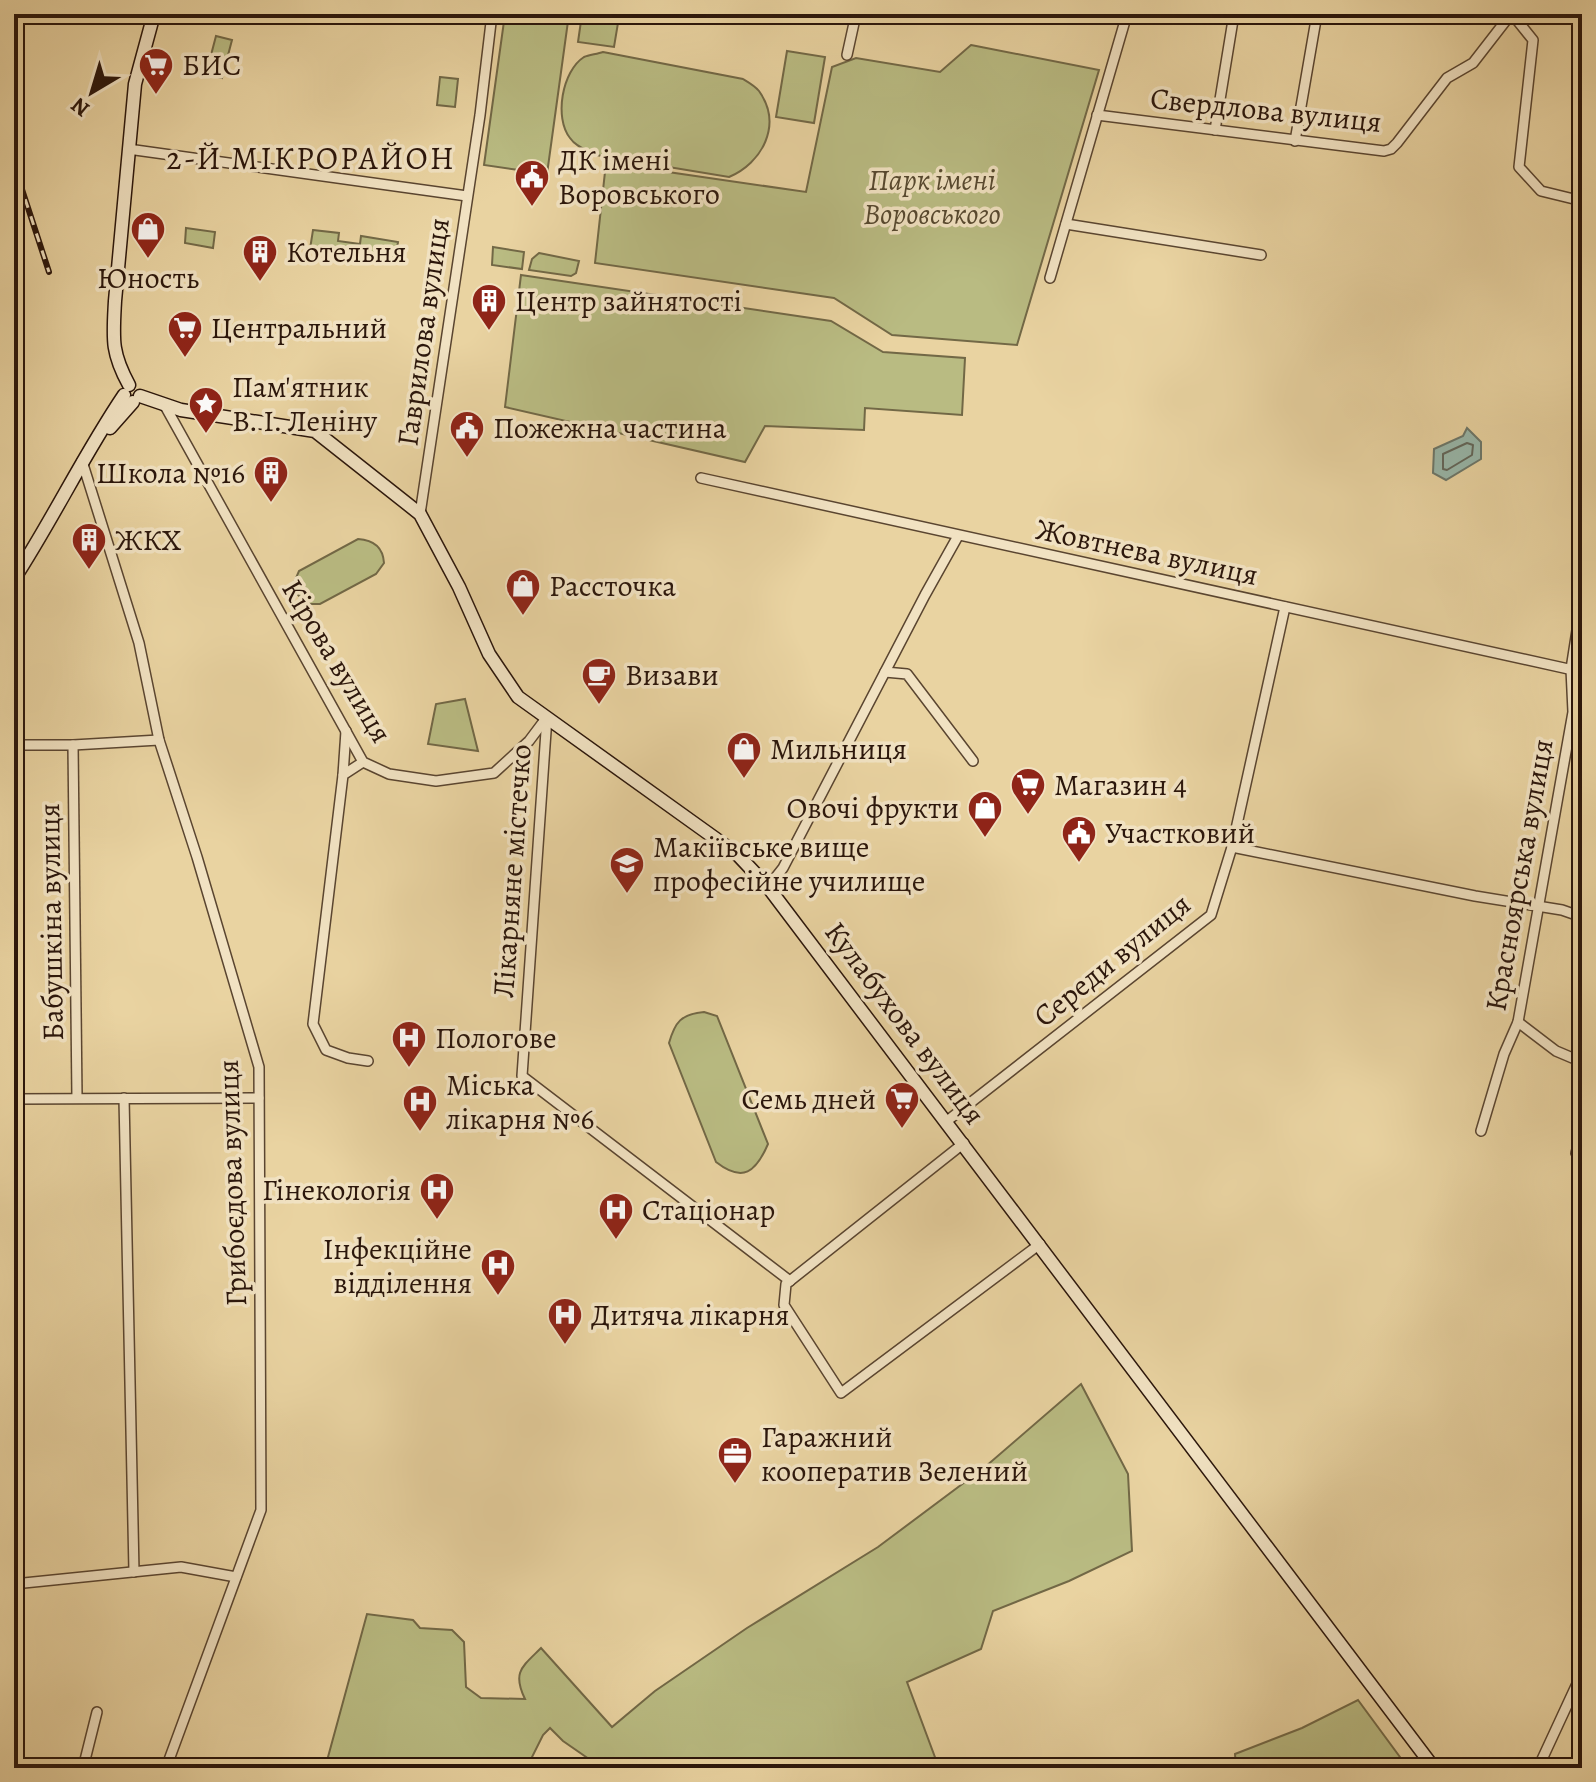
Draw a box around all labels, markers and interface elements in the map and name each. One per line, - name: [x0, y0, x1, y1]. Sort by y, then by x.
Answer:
- place label: БИС: [182, 45, 241, 85]
- supermarket icon: БИС: [137, 46, 175, 96]
- north arrow: [52, 52, 132, 132]
- street label: Свердлова вулиця: [1148, 78, 1384, 142]
- text: N: [65, 90, 96, 124]
- district label: 2-Й МІКРОРАЙОН: [166, 136, 456, 180]
- place label: ДК імені Воровського: [558, 140, 720, 214]
- public building icon: ДК імені Воровського: [513, 158, 551, 208]
- park label: Парк імені Воровського: [863, 160, 1001, 234]
- shop icon: Юность: [129, 210, 167, 260]
- street label: Гаврилова вулиця: [387, 215, 459, 449]
- place label: Котельня: [286, 232, 406, 272]
- building icon: Котельня: [241, 233, 279, 283]
- place label: Юность: [97, 258, 199, 298]
- place label: Центр зайнятості: [515, 281, 742, 321]
- building icon: Центр зайнятості: [470, 282, 508, 332]
- place label: Центральний: [211, 308, 387, 348]
- supermarket icon: Центральний: [166, 309, 204, 359]
- place label: Пам'ятник В. І. Леніну: [232, 367, 378, 441]
- place icon: Пам'ятник В. І. Леніну: [187, 385, 225, 435]
- place label: Пожежна частина: [493, 408, 727, 448]
- public building icon: Пожежна частина: [448, 409, 486, 459]
- place label: Школа №16: [96, 453, 245, 493]
- building icon: Школа №16: [252, 454, 290, 504]
- street label: Жовтнева вулиця: [1032, 509, 1262, 595]
- place label: ЖКХ: [115, 520, 182, 560]
- building icon: ЖКХ: [70, 521, 108, 571]
- place label: Рассточка: [549, 566, 676, 606]
- shop icon: Рассточка: [504, 567, 542, 617]
- street label: Кірова вулиця: [272, 572, 402, 750]
- place label: Визави: [625, 655, 719, 695]
- cafe icon: Визави: [580, 656, 618, 706]
- place label: Мильниця: [770, 729, 907, 769]
- shop icon: Мильниця: [725, 730, 763, 780]
- street label: Красноярська вулиця: [1475, 736, 1563, 1014]
- street label: Лікарняне містечко: [483, 743, 541, 999]
- place label: Магазин 4: [1054, 765, 1187, 805]
- supermarket icon: Магазин 4: [1009, 766, 1047, 816]
- place label: Овочі фрукти: [786, 788, 959, 828]
- shop icon: Овочі фрукти: [966, 789, 1004, 839]
- street label: Бабушкіна вулиця: [29, 803, 73, 1041]
- place label: Участковий: [1105, 813, 1255, 853]
- public building icon: Участковий: [1060, 814, 1098, 864]
- place label: Макіївське вище професійне училище: [653, 827, 925, 901]
- school or university icon: Макіївське вище професійне училище: [608, 845, 646, 895]
- street label: Середи вулиця: [1025, 884, 1199, 1036]
- street label: Кулабухова вулиця: [816, 913, 994, 1133]
- place label: Пологове: [435, 1018, 557, 1058]
- hospital icon: Пологове: [390, 1019, 428, 1069]
- street label: Грибоєдова вулиця: [208, 1059, 256, 1307]
- place label: Міська лікарня №6: [446, 1065, 594, 1139]
- place label: Семь дней: [742, 1079, 876, 1119]
- supermarket icon: Семь дней: [883, 1080, 921, 1130]
- hospital icon: Міська лікарня №6: [401, 1083, 439, 1133]
- place label: Гінекологія: [262, 1170, 411, 1210]
- hospital icon: Гінекологія: [418, 1171, 456, 1221]
- place label: Стаціонар: [642, 1190, 775, 1230]
- hospital icon: Стаціонар: [597, 1191, 635, 1241]
- place label: Інфекційне відділення: [323, 1229, 472, 1303]
- hospital icon: Інфекційне відділення: [479, 1247, 517, 1297]
- place label: Дитяча лікарня: [591, 1295, 790, 1335]
- hospital icon: Дитяча лікарня: [546, 1296, 584, 1346]
- place label: Гаражний кооператив Зелений: [761, 1417, 1028, 1491]
- office icon: Гаражний кооператив Зелений: [716, 1435, 754, 1485]

